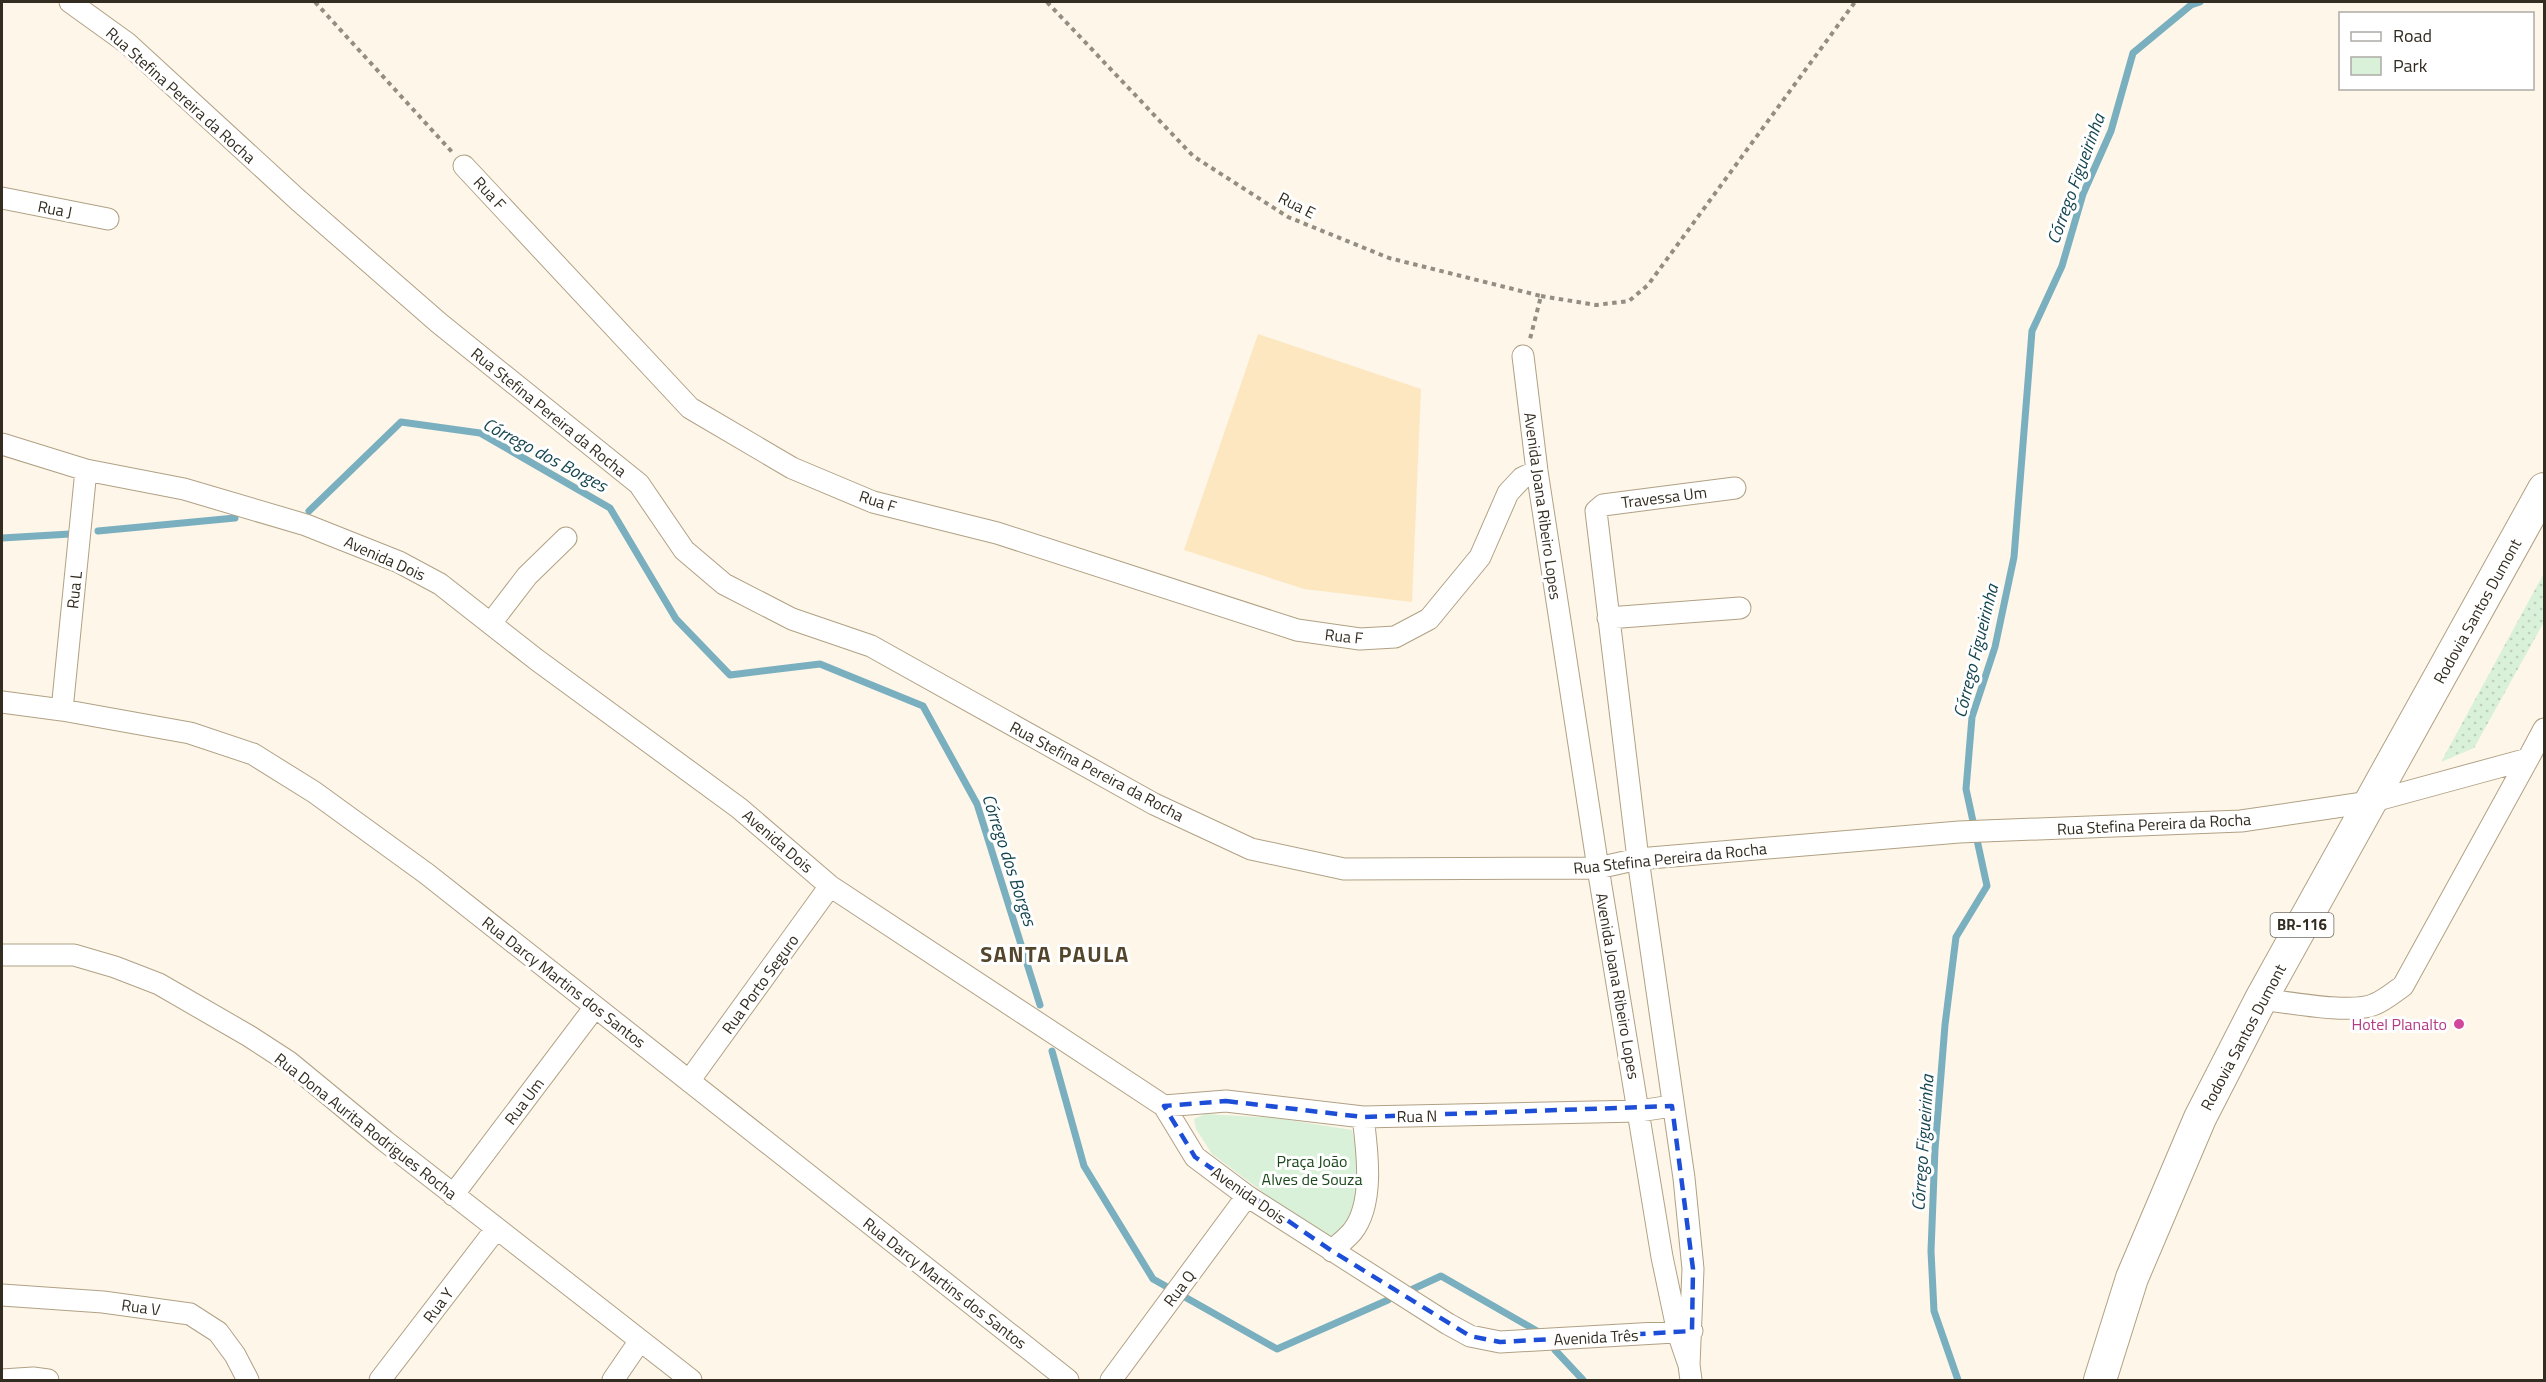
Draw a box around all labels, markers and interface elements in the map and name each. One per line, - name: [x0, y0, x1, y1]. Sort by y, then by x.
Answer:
- legend: [2339, 12, 2534, 90]
- street label: Rua Stefina Pereira da Rocha: [101, 21, 261, 169]
- text: Road: [2393, 22, 2432, 49]
- text: Park: [2393, 52, 2428, 79]
- water label: Córrego Figueirinha: [2039, 109, 2112, 248]
- street label: Rua F: [468, 171, 512, 215]
- street label: Rua E: [1274, 186, 1320, 225]
- street label: Rua J: [36, 194, 74, 224]
- street label: Rua Stefina Pereira da Rocha: [466, 342, 632, 482]
- water label: Córrego dos Borges: [478, 410, 613, 499]
- street label: Avenida Joana Ribeiro Lopes: [1518, 411, 1568, 601]
- street label: Travessa Um: [1620, 480, 1708, 514]
- street label: Rua F: [856, 484, 900, 518]
- street label: Avenida Dois: [341, 529, 429, 587]
- street label: Rodovia Santos Dumont: [2427, 534, 2527, 688]
- street label: Rua L: [60, 570, 88, 610]
- water label: Córrego Figueirinha: [1946, 580, 2005, 720]
- street label: Rua F: [1324, 622, 1364, 650]
- street label: Rua Stefina Pereira da Rocha: [1006, 715, 1188, 827]
- water label: Córrego dos Borges: [975, 790, 1044, 931]
- street label: Avenida Dois: [737, 804, 819, 878]
- street label: Rua Stefina Pereira da Rocha: [2056, 807, 2252, 841]
- street label: Rua Stefina Pereira da Rocha: [1572, 836, 1768, 880]
- street label: Avenida Joana Ribeiro Lopes: [1590, 891, 1646, 1081]
- street label: Rua Darcy Martins dos Santos: [477, 910, 651, 1054]
- road number: BR-116: [2270, 913, 2334, 937]
- street label: Rua Porto Seguro: [716, 929, 804, 1039]
- district label: SANTA PAULA: [980, 937, 1130, 971]
- street label: Rodovia Santos Dumont: [2194, 959, 2292, 1114]
- place label: Hotel Planalto: [2351, 1012, 2447, 1036]
- marker: Hotel Planalto: [2452, 1017, 2466, 1031]
- street label: Rua Dona Aurita Rodrigues Rocha: [270, 1047, 462, 1205]
- street label: Rua Um: [498, 1072, 550, 1130]
- water label: Córrego Figueirinha: [1904, 1073, 1941, 1212]
- street label: Rua N: [1396, 1104, 1438, 1128]
- park label: Praça João Alves de Souza: [1262, 1149, 1362, 1191]
- street label: Avenida Dois: [1207, 1160, 1291, 1230]
- street label: Rua Darcy Martins dos Santos: [858, 1211, 1032, 1355]
- street label: Rua Q: [1157, 1265, 1201, 1311]
- street label: Rua Y: [417, 1282, 459, 1328]
- street label: Rua V: [120, 1292, 162, 1322]
- street label: Avenida Três: [1553, 1323, 1639, 1351]

